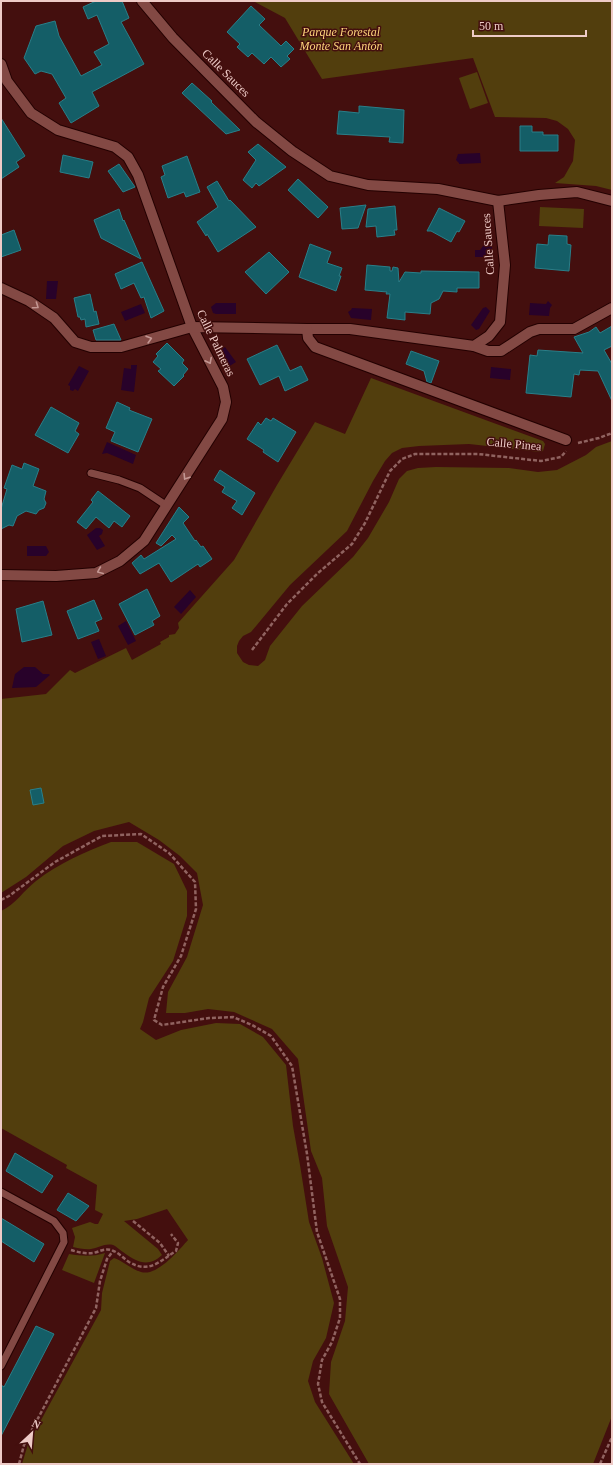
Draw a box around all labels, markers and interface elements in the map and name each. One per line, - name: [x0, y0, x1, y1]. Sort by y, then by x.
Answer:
- scale bar: [473, 12, 586, 38]
- text: 50 m: [479, 19, 504, 33]
- park label: Parque Forestal Monte San Antón: [298, 25, 383, 53]
- street label: Calle Sauces: [199, 46, 253, 100]
- street label: Calle Sauces: [479, 212, 497, 275]
- one-way arrow: [32, 301, 39, 308]
- street label: Calle Palmeras: [194, 307, 238, 379]
- one-way arrow: [146, 335, 153, 344]
- one-way arrow: [205, 357, 212, 365]
- street label: Calle Pinea: [486, 435, 543, 453]
- one-way arrow: [183, 473, 190, 480]
- one-way arrow: [97, 566, 104, 574]
- north arrow: [12, 1413, 52, 1453]
- text: N: [30, 1417, 43, 1431]

